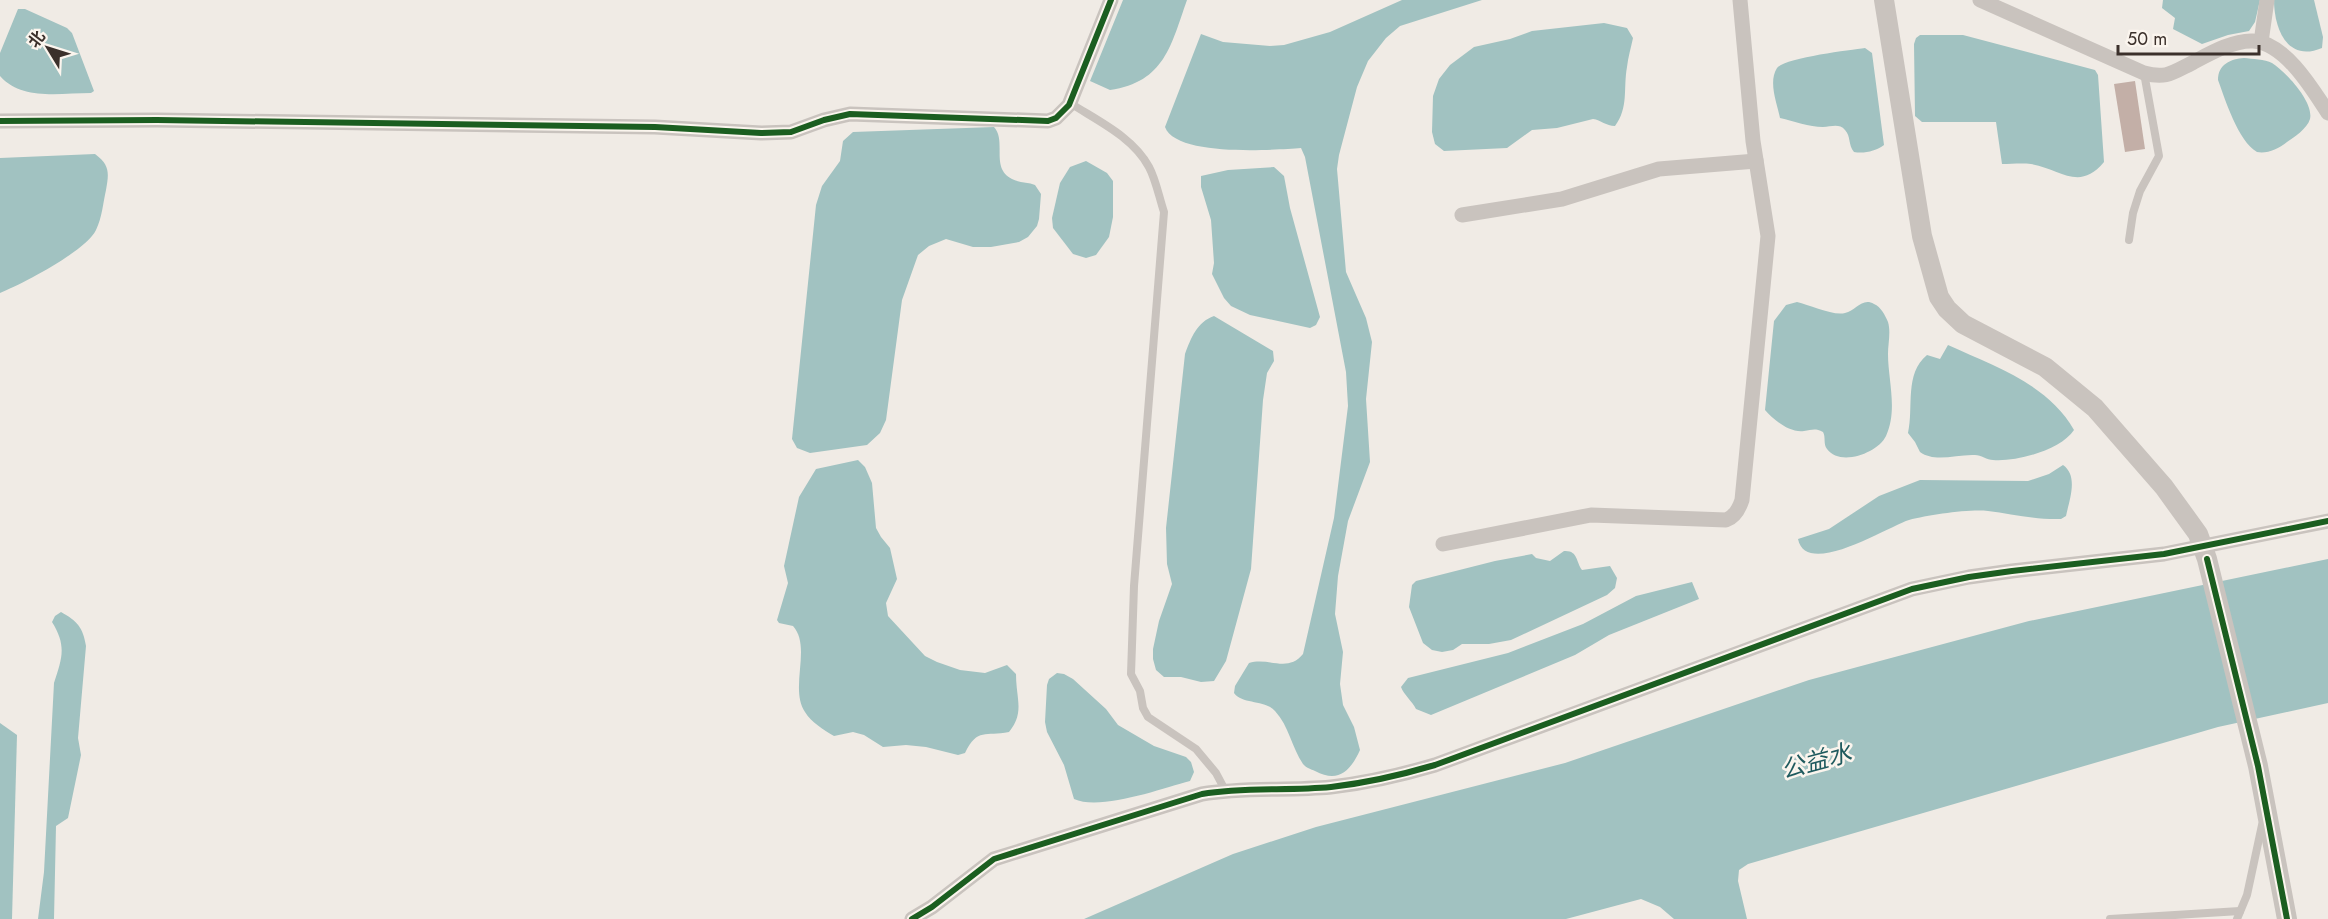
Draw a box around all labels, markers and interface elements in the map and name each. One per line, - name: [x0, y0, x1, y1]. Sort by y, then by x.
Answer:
- north arrow: [18, 18, 78, 78]
- scale bar: [2118, 18, 2259, 56]
- text: 北: [23, 26, 51, 52]
- text: 50 m: [2127, 26, 2167, 52]
- water label: 公益水: [1777, 735, 1856, 787]

